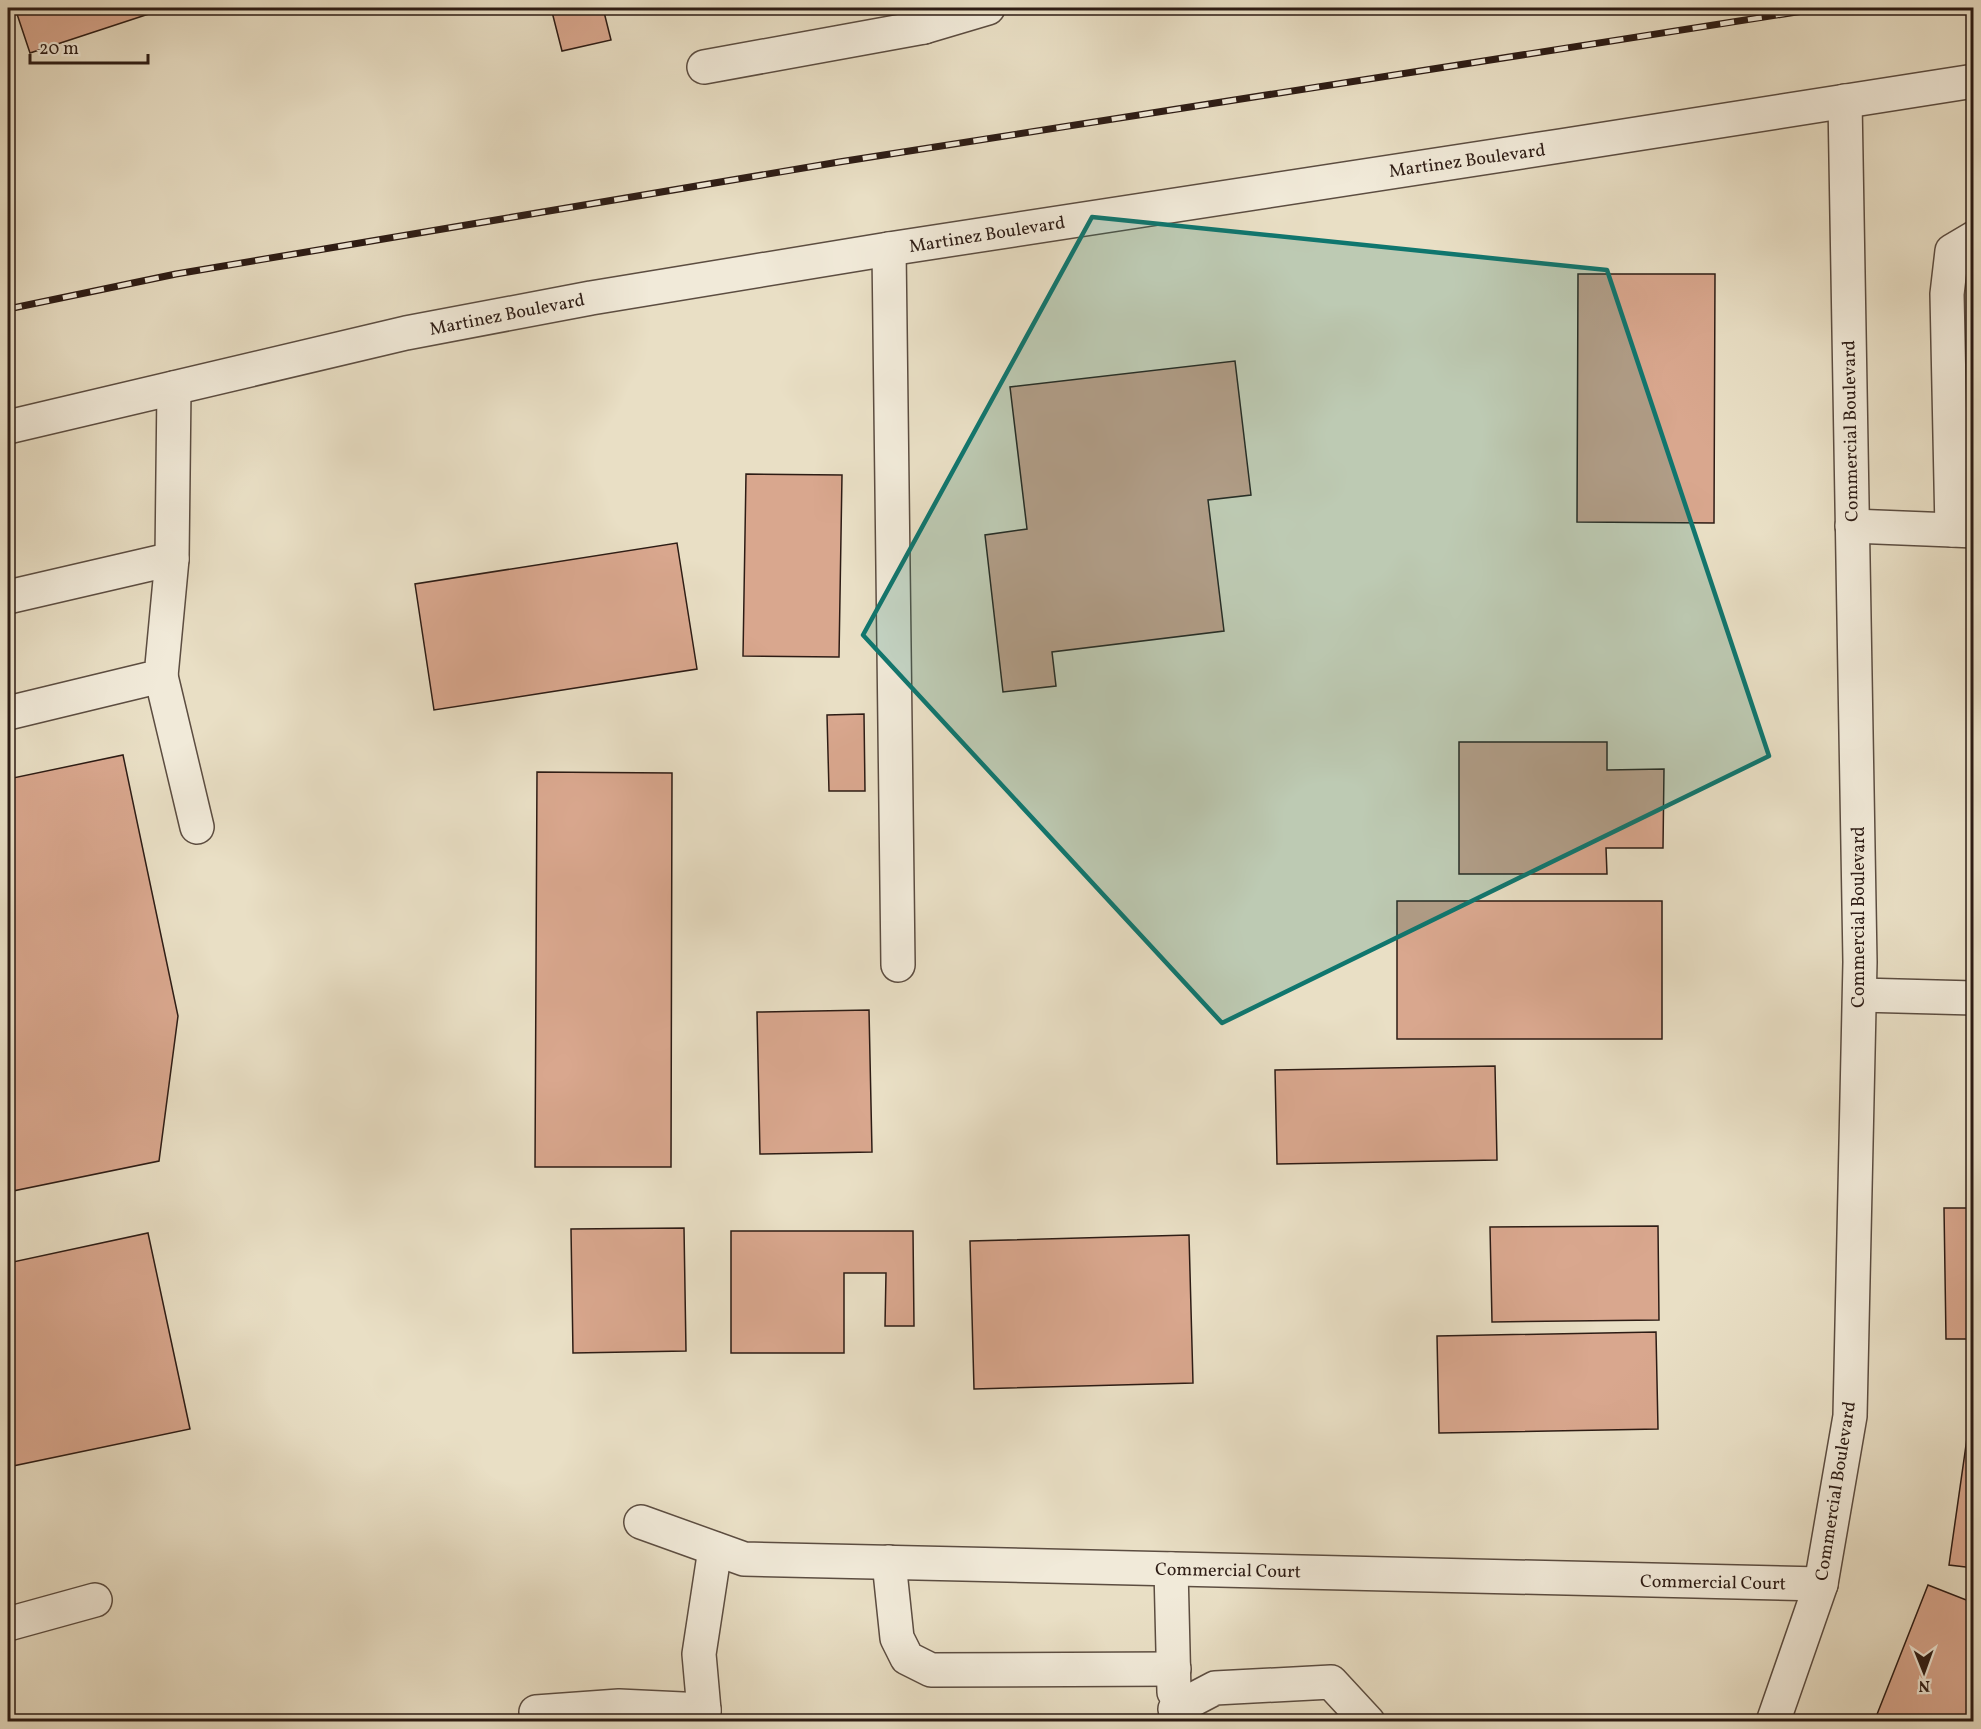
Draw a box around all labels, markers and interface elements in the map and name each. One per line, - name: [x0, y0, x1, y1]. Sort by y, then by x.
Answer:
- scale bar: [30, 27, 148, 65]
- text: 20 m: [39, 37, 79, 62]
- street label: Martinez Boulevard: [1387, 138, 1547, 185]
- street label: Martinez Boulevard: [907, 211, 1067, 260]
- street label: Martinez Boulevard: [427, 288, 587, 343]
- street label: Commercial Boulevard: [1837, 340, 1866, 522]
- street label: Commercial Boulevard: [1847, 826, 1872, 1008]
- street label: Commercial Boulevard: [1810, 1400, 1863, 1583]
- street label: Commercial Court: [1155, 1558, 1301, 1585]
- street label: Commercial Court: [1640, 1570, 1786, 1597]
- north arrow: [1894, 1642, 1954, 1702]
- text: N: [1918, 1674, 1930, 1696]

